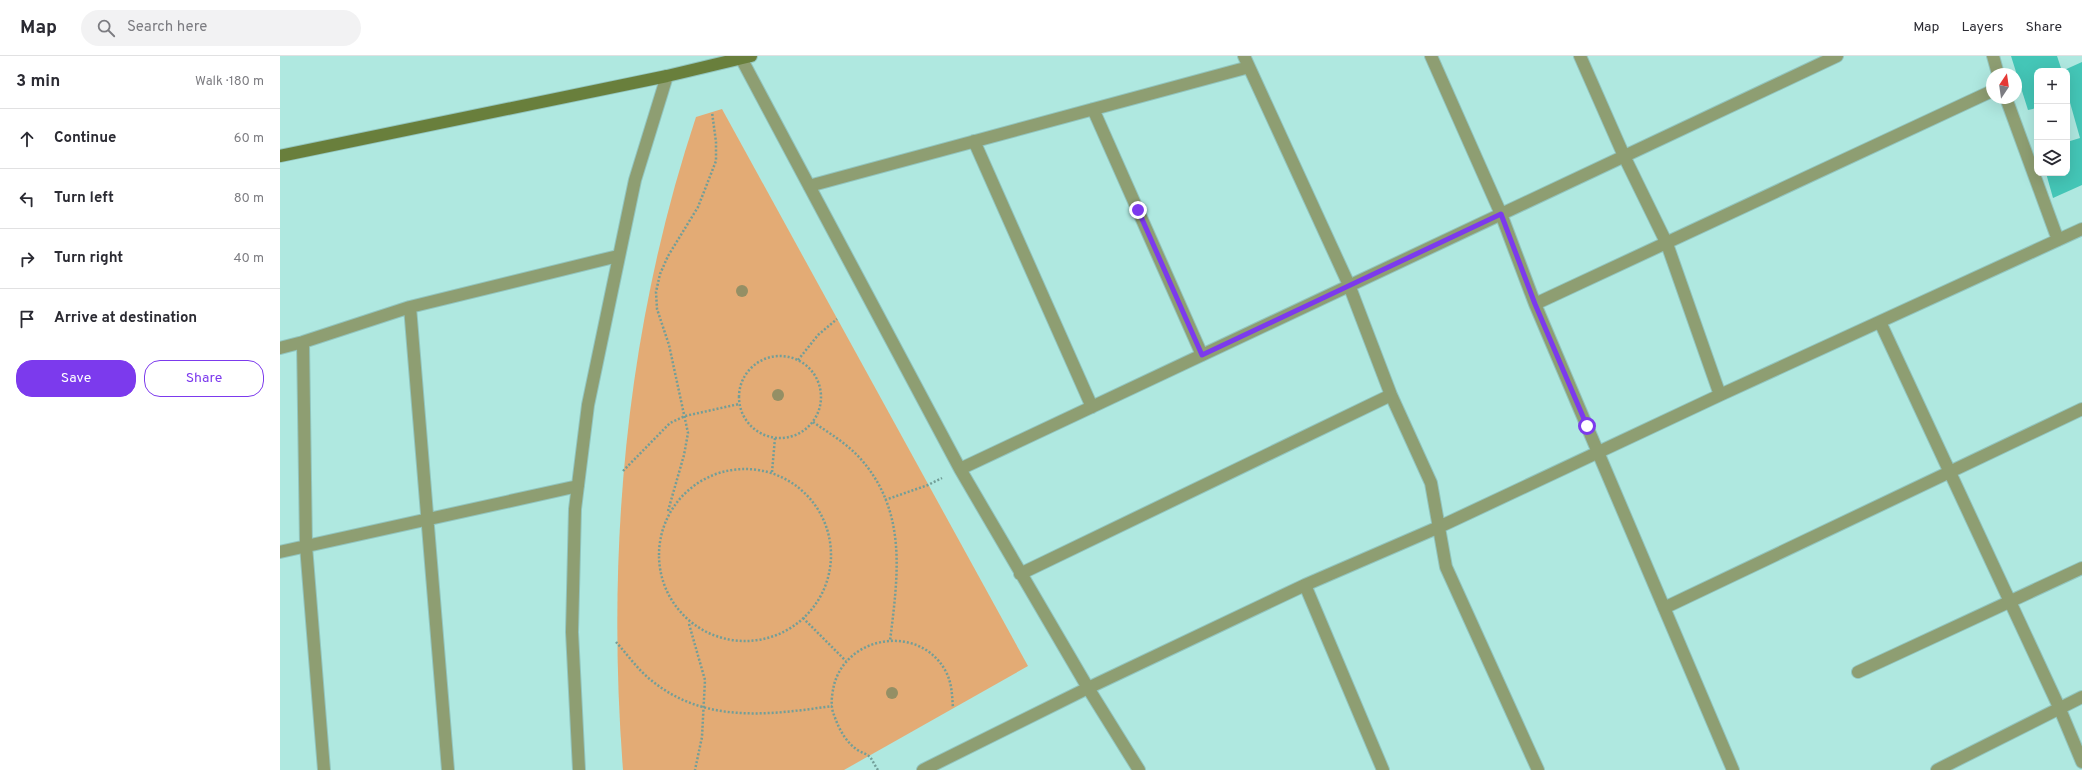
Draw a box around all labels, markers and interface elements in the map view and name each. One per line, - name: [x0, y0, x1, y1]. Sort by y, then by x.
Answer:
- search box: [81, 10, 361, 46]
- text: Map: [20, 16, 57, 40]
- icon: search: [95, 17, 117, 39]
- text: Search here: [127, 18, 207, 37]
- text: Map: [1913, 19, 1939, 36]
- text: Layers: [1961, 19, 2003, 36]
- text: Share: [2025, 19, 2062, 36]
- north arrow: [1986, 68, 2022, 104]
- map controls: [2034, 68, 2070, 176]
- button: +: [2034, 68, 2070, 104]
- text: 3 min: [16, 71, 60, 93]
- text: Walk · 180 m: [195, 74, 264, 90]
- button: −: [2034, 104, 2070, 140]
- icon: ahead: [16, 128, 38, 150]
- text: Continue: [54, 129, 116, 148]
- text: 60 m: [234, 131, 264, 147]
- button: layers: [2034, 140, 2070, 176]
- icon: left: [16, 188, 38, 210]
- text: Turn left: [54, 189, 114, 208]
- text: 80 m: [234, 191, 264, 207]
- route end: [1129, 201, 1147, 219]
- icon: right: [16, 248, 38, 270]
- text: Turn right: [54, 249, 123, 268]
- text: 40 m: [234, 251, 264, 267]
- icon: arrive: [16, 308, 38, 330]
- text: Arrive at destination: [54, 309, 197, 328]
- button: Save: [16, 360, 136, 397]
- button: Share: [144, 360, 264, 397]
- route start: [1578, 417, 1596, 435]

